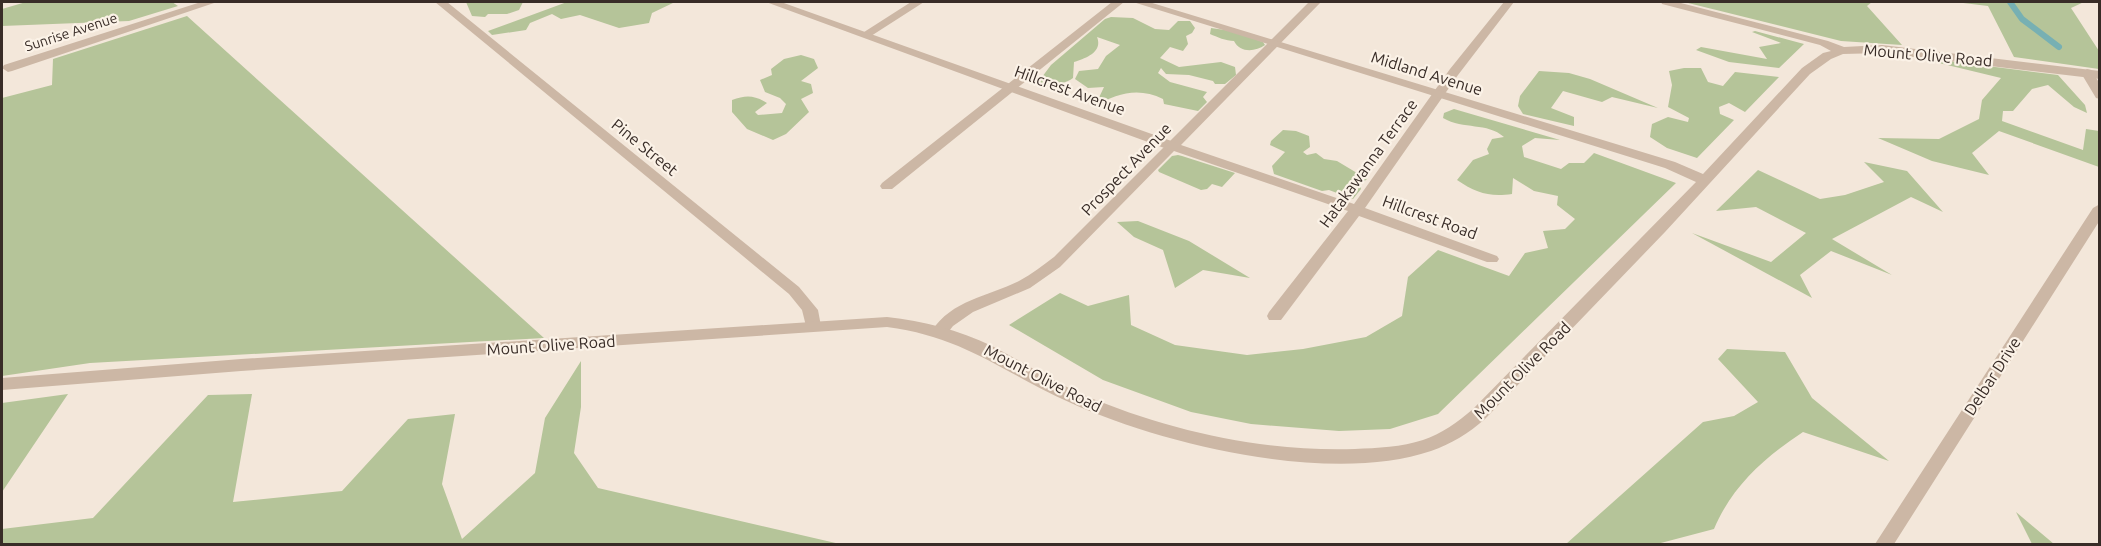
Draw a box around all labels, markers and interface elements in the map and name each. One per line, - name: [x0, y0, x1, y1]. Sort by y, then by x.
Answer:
- street label: Sunrise Avenue: [23, 10, 119, 54]
- street label: Mount Olive Road: [1863, 40, 1993, 70]
- street label: Midland Avenue: [1369, 47, 1485, 99]
- street label: Hillcrest Avenue: [1012, 62, 1128, 118]
- street label: Hatakawanna Terrace: [1315, 95, 1421, 231]
- street label: Pine Street: [608, 115, 682, 180]
- street label: Prospect Avenue: [1077, 119, 1175, 219]
- street label: Hillcrest Road: [1380, 192, 1480, 242]
- street label: Mount Olive Road: [1470, 318, 1574, 422]
- street label: Mount Olive Road: [486, 332, 616, 358]
- street label: Delbar Drive: [1960, 334, 2024, 418]
- street label: Mount Olive Road: [981, 341, 1105, 415]

